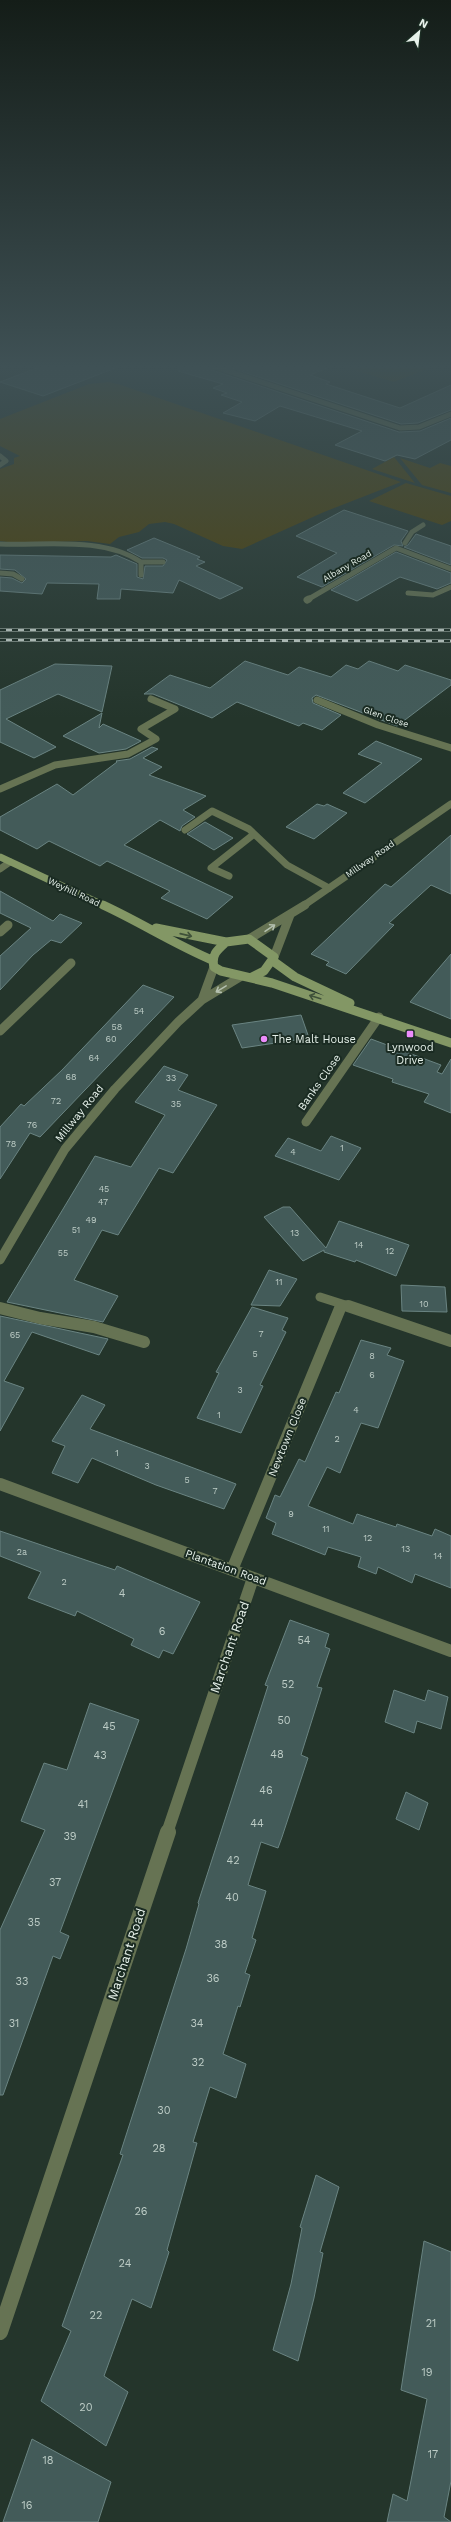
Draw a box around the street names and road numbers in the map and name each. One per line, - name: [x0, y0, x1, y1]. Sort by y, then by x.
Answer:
- street label: Albany Road: [321, 548, 373, 584]
- street label: Glen Close: [362, 705, 410, 729]
- street label: Millway Road: [344, 839, 396, 879]
- street label: Weyhill Road: [46, 876, 102, 908]
- street label: Banks Close: [295, 1052, 344, 1113]
- street label: Millway Road: [52, 1082, 106, 1145]
- street label: Newtown Close: [266, 1396, 309, 1478]
- street label: Plantation Road: [184, 1547, 268, 1588]
- street label: Marchant Road: [207, 1599, 252, 1695]
- street label: Marchant Road: [105, 1906, 148, 2002]

